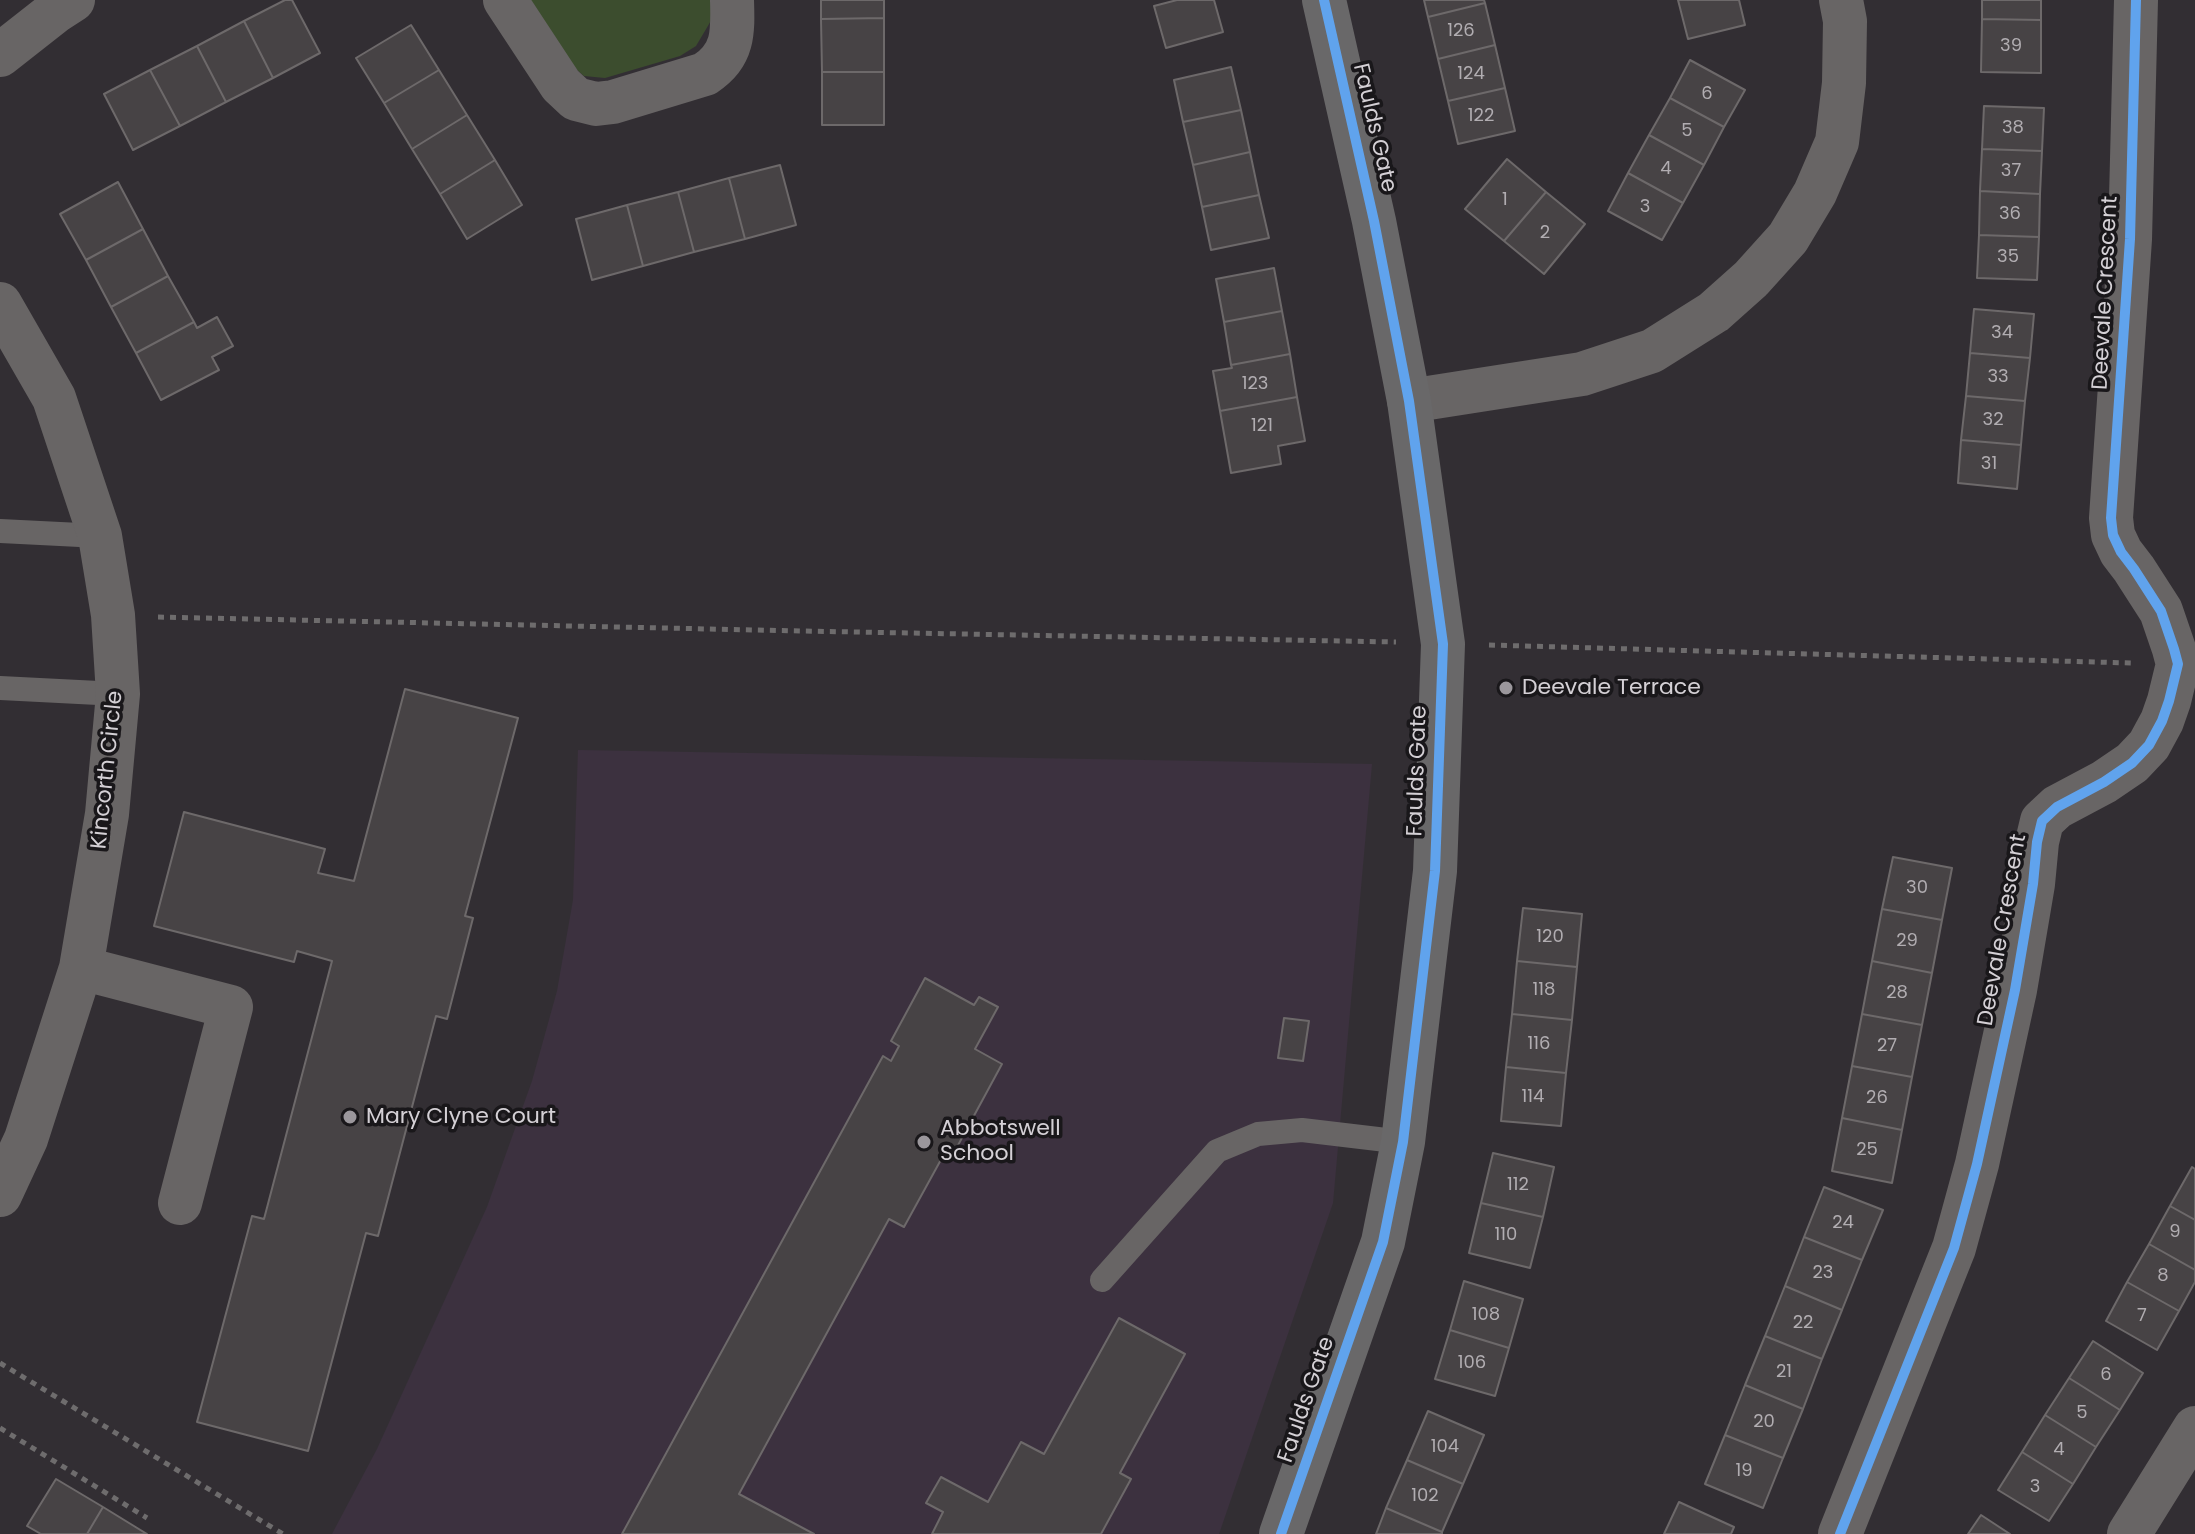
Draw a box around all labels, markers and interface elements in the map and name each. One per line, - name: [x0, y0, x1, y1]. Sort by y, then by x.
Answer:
- house number: 126: [1447, 20, 1475, 42]
- house number: 39: [2000, 35, 2022, 57]
- street label: Faulds Gate: [1346, 61, 1402, 195]
- house number: 124: [1457, 63, 1485, 85]
- house number: 6: [1701, 83, 1713, 105]
- house number: 122: [1468, 105, 1494, 127]
- house number: 38: [2002, 117, 2024, 139]
- house number: 5: [1681, 120, 1693, 142]
- house number: 4: [1660, 158, 1672, 180]
- house number: 37: [2001, 160, 2021, 182]
- house number: 1: [1502, 189, 1508, 211]
- street label: Deevale Crescent: [2088, 195, 2124, 391]
- house number: 3: [1640, 196, 1650, 218]
- house number: 36: [1999, 203, 2021, 225]
- house number: 2: [1540, 222, 1550, 244]
- house number: 35: [1997, 246, 2019, 268]
- house number: 34: [1991, 322, 2013, 344]
- house number: 33: [1987, 366, 2009, 388]
- house number: 123: [1242, 373, 1268, 395]
- house number: 32: [1983, 409, 2003, 431]
- house number: 121: [1251, 415, 1273, 437]
- house number: 31: [1981, 453, 1997, 475]
- place label: Deevale Terrace: [1522, 675, 1701, 701]
- marker: Deevale Terrace: [1497, 679, 1515, 697]
- street label: Kincorth Circle: [87, 689, 129, 851]
- street label: Faulds Gate: [1403, 705, 1433, 837]
- street label: Deevale Crescent: [1973, 832, 2033, 1028]
- house number: 30: [1906, 877, 1928, 899]
- house number: 120: [1536, 926, 1564, 948]
- house number: 29: [1896, 930, 1918, 952]
- house number: 118: [1533, 979, 1555, 1001]
- house number: 28: [1886, 982, 1908, 1004]
- house number: 116: [1528, 1033, 1550, 1055]
- house number: 27: [1877, 1035, 1897, 1057]
- house number: 114: [1522, 1086, 1544, 1108]
- house number: 26: [1866, 1087, 1888, 1109]
- place label: Mary Clyne Court: [366, 1104, 556, 1130]
- marker: Mary Clyne Court: [341, 1108, 359, 1126]
- place label: Abbotswell School: [940, 1116, 1061, 1168]
- marker: Abbotswell School: [915, 1133, 933, 1151]
- house number: 25: [1856, 1139, 1878, 1161]
- house number: 112: [1507, 1174, 1529, 1196]
- house number: 24: [1832, 1212, 1854, 1234]
- house number: 9: [2169, 1221, 2181, 1243]
- house number: 110: [1495, 1224, 1517, 1246]
- house number: 23: [1813, 1262, 1833, 1284]
- house number: 8: [2157, 1265, 2169, 1287]
- house number: 108: [1472, 1304, 1500, 1326]
- house number: 7: [2137, 1305, 2147, 1327]
- house number: 22: [1793, 1312, 1813, 1334]
- street label: Faulds Gate: [1273, 1334, 1341, 1466]
- house number: 106: [1458, 1352, 1486, 1374]
- house number: 21: [1776, 1361, 1792, 1383]
- house number: 6: [2100, 1364, 2112, 1386]
- house number: 5: [2076, 1402, 2088, 1424]
- house number: 20: [1753, 1411, 1775, 1433]
- house number: 104: [1431, 1436, 1459, 1458]
- house number: 4: [2053, 1439, 2065, 1461]
- house number: 19: [1735, 1460, 1753, 1482]
- house number: 3: [2030, 1476, 2040, 1498]
- house number: 102: [1411, 1485, 1439, 1507]

